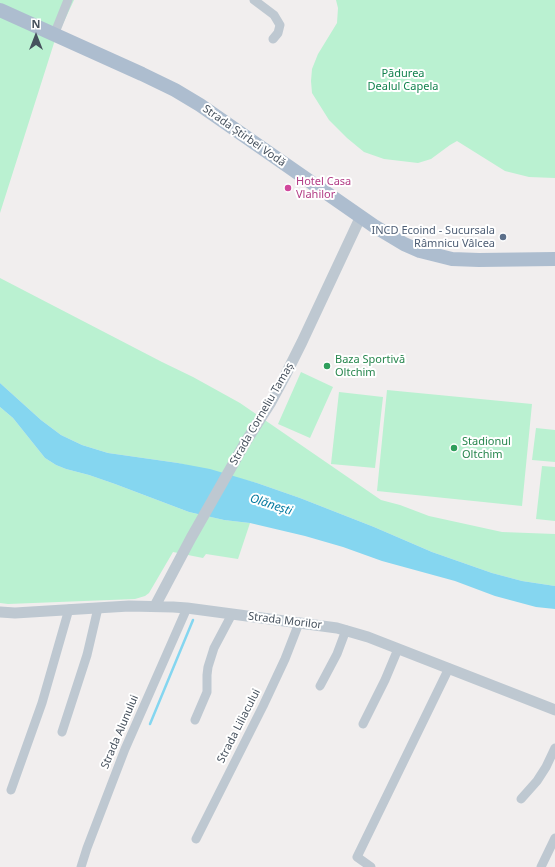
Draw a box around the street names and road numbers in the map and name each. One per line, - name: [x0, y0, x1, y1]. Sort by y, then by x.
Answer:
- street label: Strada Știrbei Vodă: [200, 102, 288, 170]
- street label: Strada Corneliu Tamaș: [227, 361, 297, 467]
- street label: Strada Morilor: [247, 610, 323, 632]
- street label: Strada Liliacului: [215, 687, 263, 765]
- street label: Strada Alunului: [98, 693, 142, 771]

